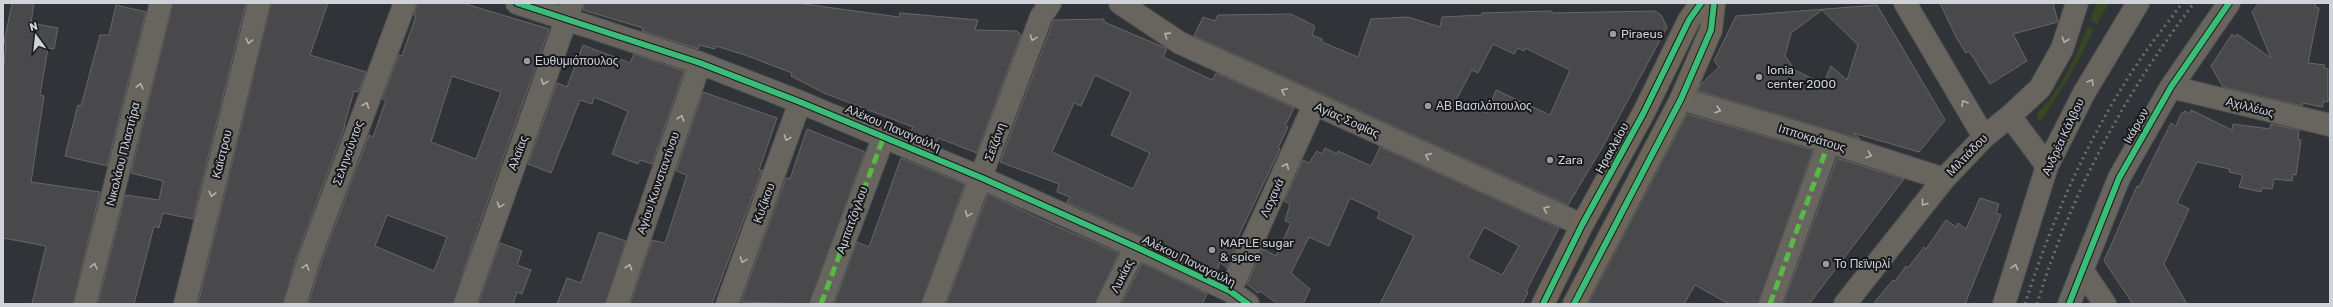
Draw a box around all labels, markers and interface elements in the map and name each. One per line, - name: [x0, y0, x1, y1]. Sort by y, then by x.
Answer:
- north arrow: [16, 16, 56, 56]
- text: N: [28, 19, 39, 34]
- place label: Piraeus: [1621, 27, 1663, 41]
- marker: Piraeus: [1608, 29, 1618, 39]
- one-way arrow: [1164, 33, 1171, 40]
- one-way arrow: [1030, 35, 1038, 42]
- one-way arrow: [2061, 37, 2070, 44]
- one-way arrow: [246, 38, 254, 44]
- place label: Ευθυμιόπουλος: [535, 54, 619, 68]
- marker: Ευθυμιόπουλος: [522, 56, 532, 66]
- place label: Ionia center 2000: [1767, 63, 1836, 91]
- marker: Ionia center 2000: [1754, 72, 1764, 82]
- one-way arrow: [540, 79, 548, 86]
- one-way arrow: [2086, 79, 2093, 86]
- one-way arrow: [135, 83, 144, 90]
- one-way arrow: [1280, 88, 1288, 96]
- street label: Αχιλλέως: [2224, 94, 2276, 120]
- street label: Ανδρέα Κάλβου: [2039, 96, 2087, 178]
- street label: Αγίας Σοφίας: [1312, 99, 1382, 141]
- place label: ΑΒ Βασιλόπουλος: [1436, 99, 1532, 113]
- one-way arrow: [1961, 100, 1968, 107]
- street label: Νικολάου Πλαστήρα: [103, 101, 143, 207]
- marker: ΑΒ Βασιλόπουλος: [1423, 101, 1433, 111]
- one-way arrow: [361, 102, 369, 109]
- street label: Αλέκου Παναγούλη: [843, 102, 943, 154]
- one-way arrow: [1714, 105, 1721, 114]
- street label: Ικάρων: [2120, 106, 2152, 146]
- one-way arrow: [676, 114, 685, 121]
- street label: Σεληνούντος: [330, 119, 366, 187]
- street label: Ηρακλείου: [1592, 120, 1632, 176]
- street label: Σεϊζάνη: [982, 121, 1008, 163]
- street label: Ιπποκράτους: [1777, 121, 1848, 155]
- street label: Καϊστρου: [209, 128, 235, 180]
- street label: Αγίου Κωνσταντίνου: [634, 130, 682, 236]
- street label: Μιλτιάδου: [1944, 131, 1990, 179]
- street label: Αλαϊας: [505, 133, 531, 172]
- one-way arrow: [784, 135, 792, 142]
- one-way arrow: [1866, 150, 1873, 159]
- one-way arrow: [1424, 153, 1432, 161]
- place label: Zara: [1558, 153, 1583, 167]
- marker: Zara: [1545, 155, 1555, 165]
- one-way arrow: [1281, 163, 1289, 171]
- street label: Λαχανά: [1257, 176, 1287, 219]
- street label: Κυζίκου: [750, 181, 778, 225]
- street label: Αμπατζόγλου: [833, 184, 871, 256]
- one-way arrow: [208, 191, 217, 198]
- one-way arrow: [1922, 199, 1929, 206]
- one-way arrow: [496, 201, 505, 208]
- one-way arrow: [1543, 206, 1551, 214]
- one-way arrow: [964, 211, 972, 218]
- street label: Αλέκου Παναγούλη: [1140, 232, 1238, 290]
- place label: MAPLE sugar & spice: [1220, 236, 1294, 264]
- marker: MAPLE sugar & spice: [1207, 245, 1217, 255]
- one-way arrow: [740, 257, 748, 264]
- street label: Λυκίας: [1108, 257, 1136, 295]
- place label: Το Πεϊνιρλί: [1834, 257, 1891, 271]
- marker: Το Πεϊνιρλί: [1821, 259, 1831, 269]
- one-way arrow: [90, 263, 98, 269]
- one-way arrow: [301, 263, 310, 270]
- one-way arrow: [2010, 263, 2019, 270]
- one-way arrow: [625, 264, 633, 271]

